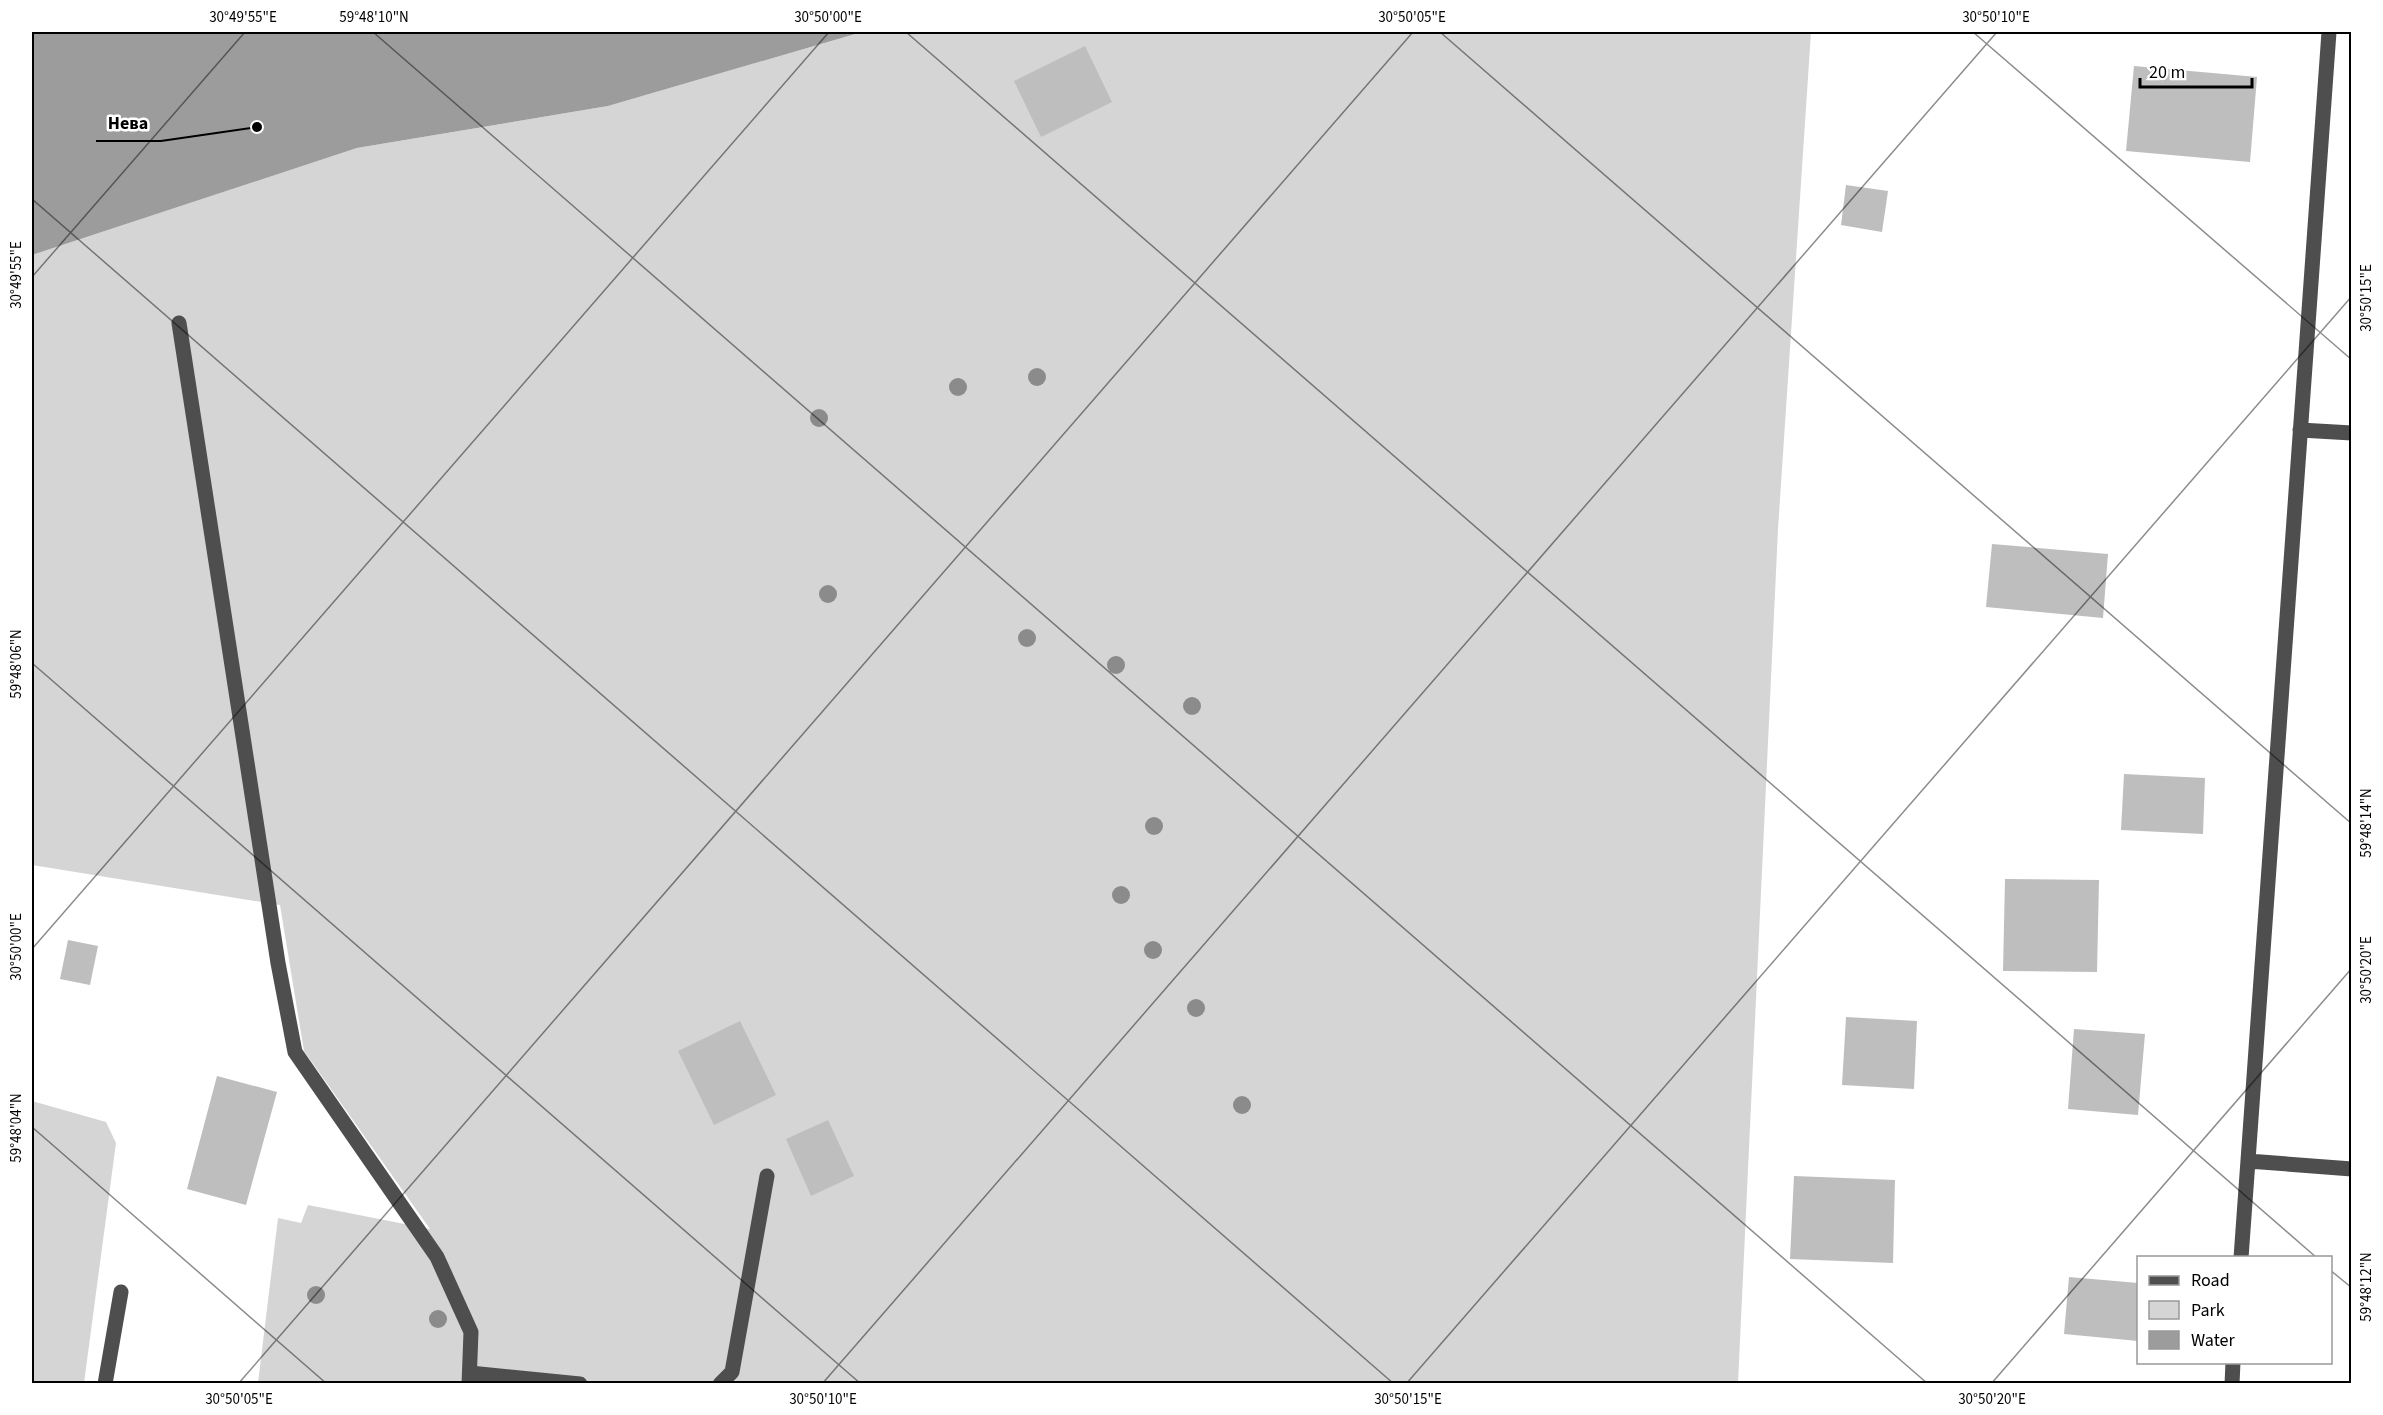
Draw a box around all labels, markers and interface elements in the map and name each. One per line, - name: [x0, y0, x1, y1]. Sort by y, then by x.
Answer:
- text: 30°49'55"E: [209, 7, 277, 28]
- text: 59°48'10"N: [339, 7, 409, 28]
- text: 30°50'00"E: [794, 7, 862, 28]
- text: 30°50'05"E: [1378, 7, 1446, 28]
- text: 30°50'10"E: [1962, 7, 2030, 28]
- scale bar: [2140, 51, 2252, 89]
- text: 20 m: [2149, 60, 2185, 85]
- callout: Нева: [96, 105, 161, 141]
- text: Нева: [108, 111, 148, 136]
- text: 30°49'55"E: [6, 241, 27, 309]
- text: 30°50'15"E: [2356, 264, 2377, 332]
- text: 59°48'06"N: [6, 629, 27, 699]
- text: 59°48'14"N: [2356, 788, 2377, 858]
- text: 30°50'00"E: [6, 913, 27, 981]
- text: 30°50'20"E: [2356, 936, 2377, 1004]
- text: 59°48'04"N: [6, 1093, 27, 1163]
- text: 59°48'12"N: [2356, 1252, 2377, 1322]
- legend: [2137, 1256, 2332, 1364]
- text: Road: [2191, 1268, 2230, 1293]
- text: Park: [2191, 1298, 2225, 1323]
- text: Water: [2191, 1328, 2235, 1353]
- text: 30°50'05"E: [205, 1389, 273, 1410]
- text: 30°50'10"E: [789, 1389, 857, 1410]
- text: 30°50'15"E: [1374, 1389, 1442, 1410]
- text: 30°50'20"E: [1958, 1389, 2026, 1410]

